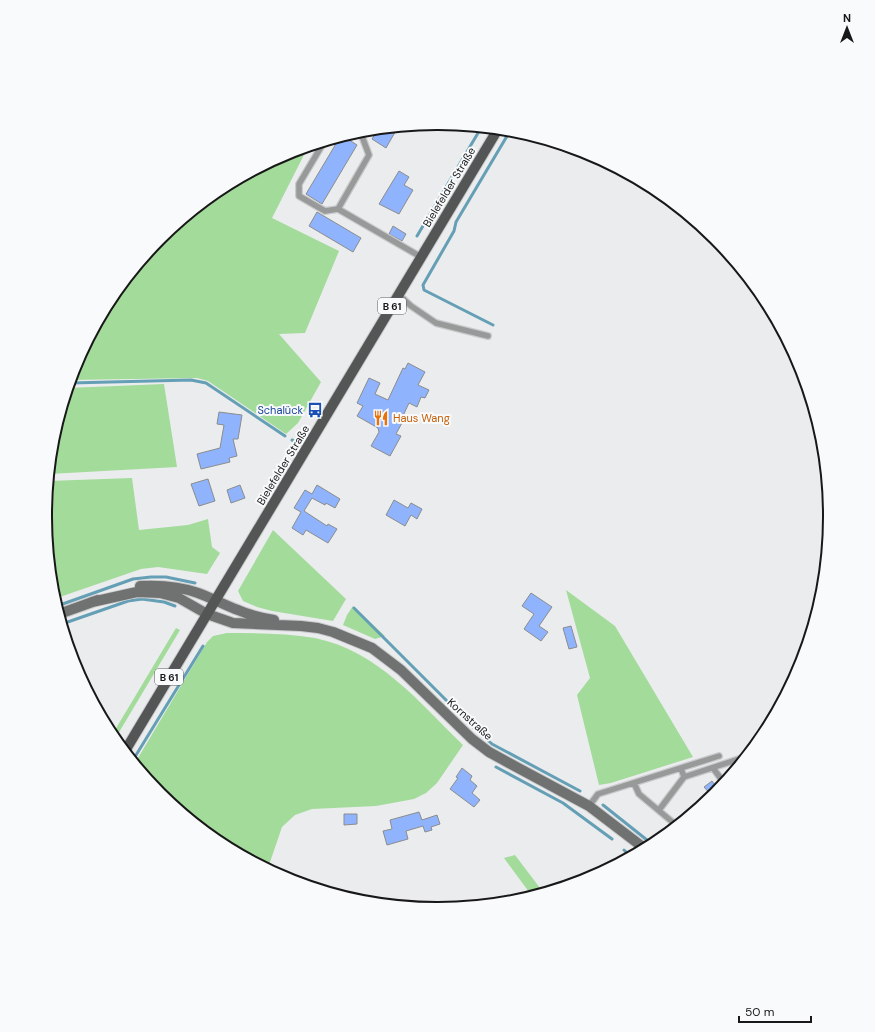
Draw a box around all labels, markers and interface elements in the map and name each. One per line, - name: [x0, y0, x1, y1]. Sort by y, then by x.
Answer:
- north arrow: [827, 8, 867, 48]
- text: N: [843, 11, 851, 25]
- street label: Bielefelder Straße: [420, 145, 478, 229]
- road number: B 61: [378, 298, 406, 314]
- bus stop icon: Schalück: [306, 401, 324, 419]
- place label: Schalück: [257, 403, 303, 417]
- restaurant icon: Haus Wang: [372, 409, 390, 427]
- place label: Haus Wang: [393, 411, 450, 425]
- street label: Bielefelder Straße: [254, 423, 312, 507]
- road number: B 61: [155, 669, 183, 685]
- street label: Kornstraße: [445, 695, 495, 743]
- scale bar: [739, 998, 811, 1024]
- text: 50 m: [745, 1004, 774, 1020]

